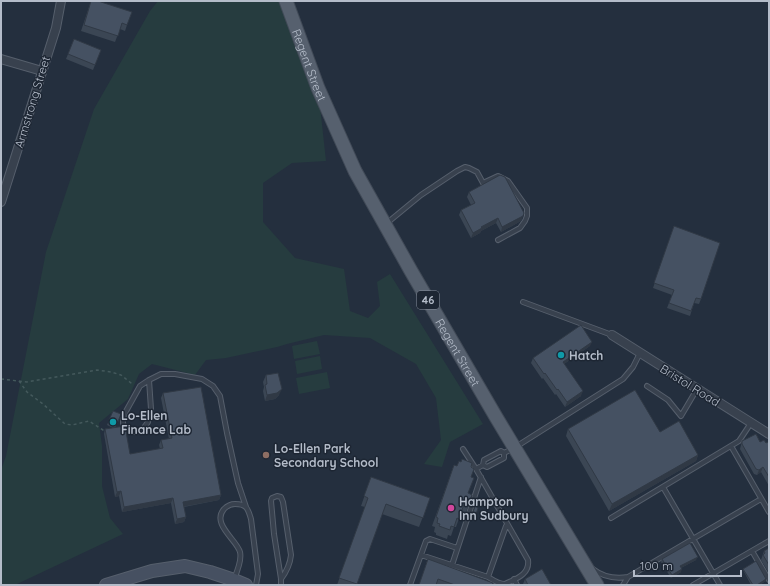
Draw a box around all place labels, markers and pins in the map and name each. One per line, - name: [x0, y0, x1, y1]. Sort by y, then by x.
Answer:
- place label: Hatch: [569, 348, 603, 363]
- marker: Hatch: [556, 350, 566, 360]
- place label: Lo-Ellen Finance Lab: [121, 408, 191, 437]
- marker: Lo-Ellen Finance Lab: [108, 417, 118, 427]
- place label: Lo-Ellen Park Secondary School: [274, 441, 378, 470]
- marker: Lo-Ellen Park Secondary School: [261, 450, 271, 460]
- place label: Hampton Inn Sudbury: [459, 494, 529, 523]
- marker: Hampton Inn Sudbury: [446, 503, 456, 513]

